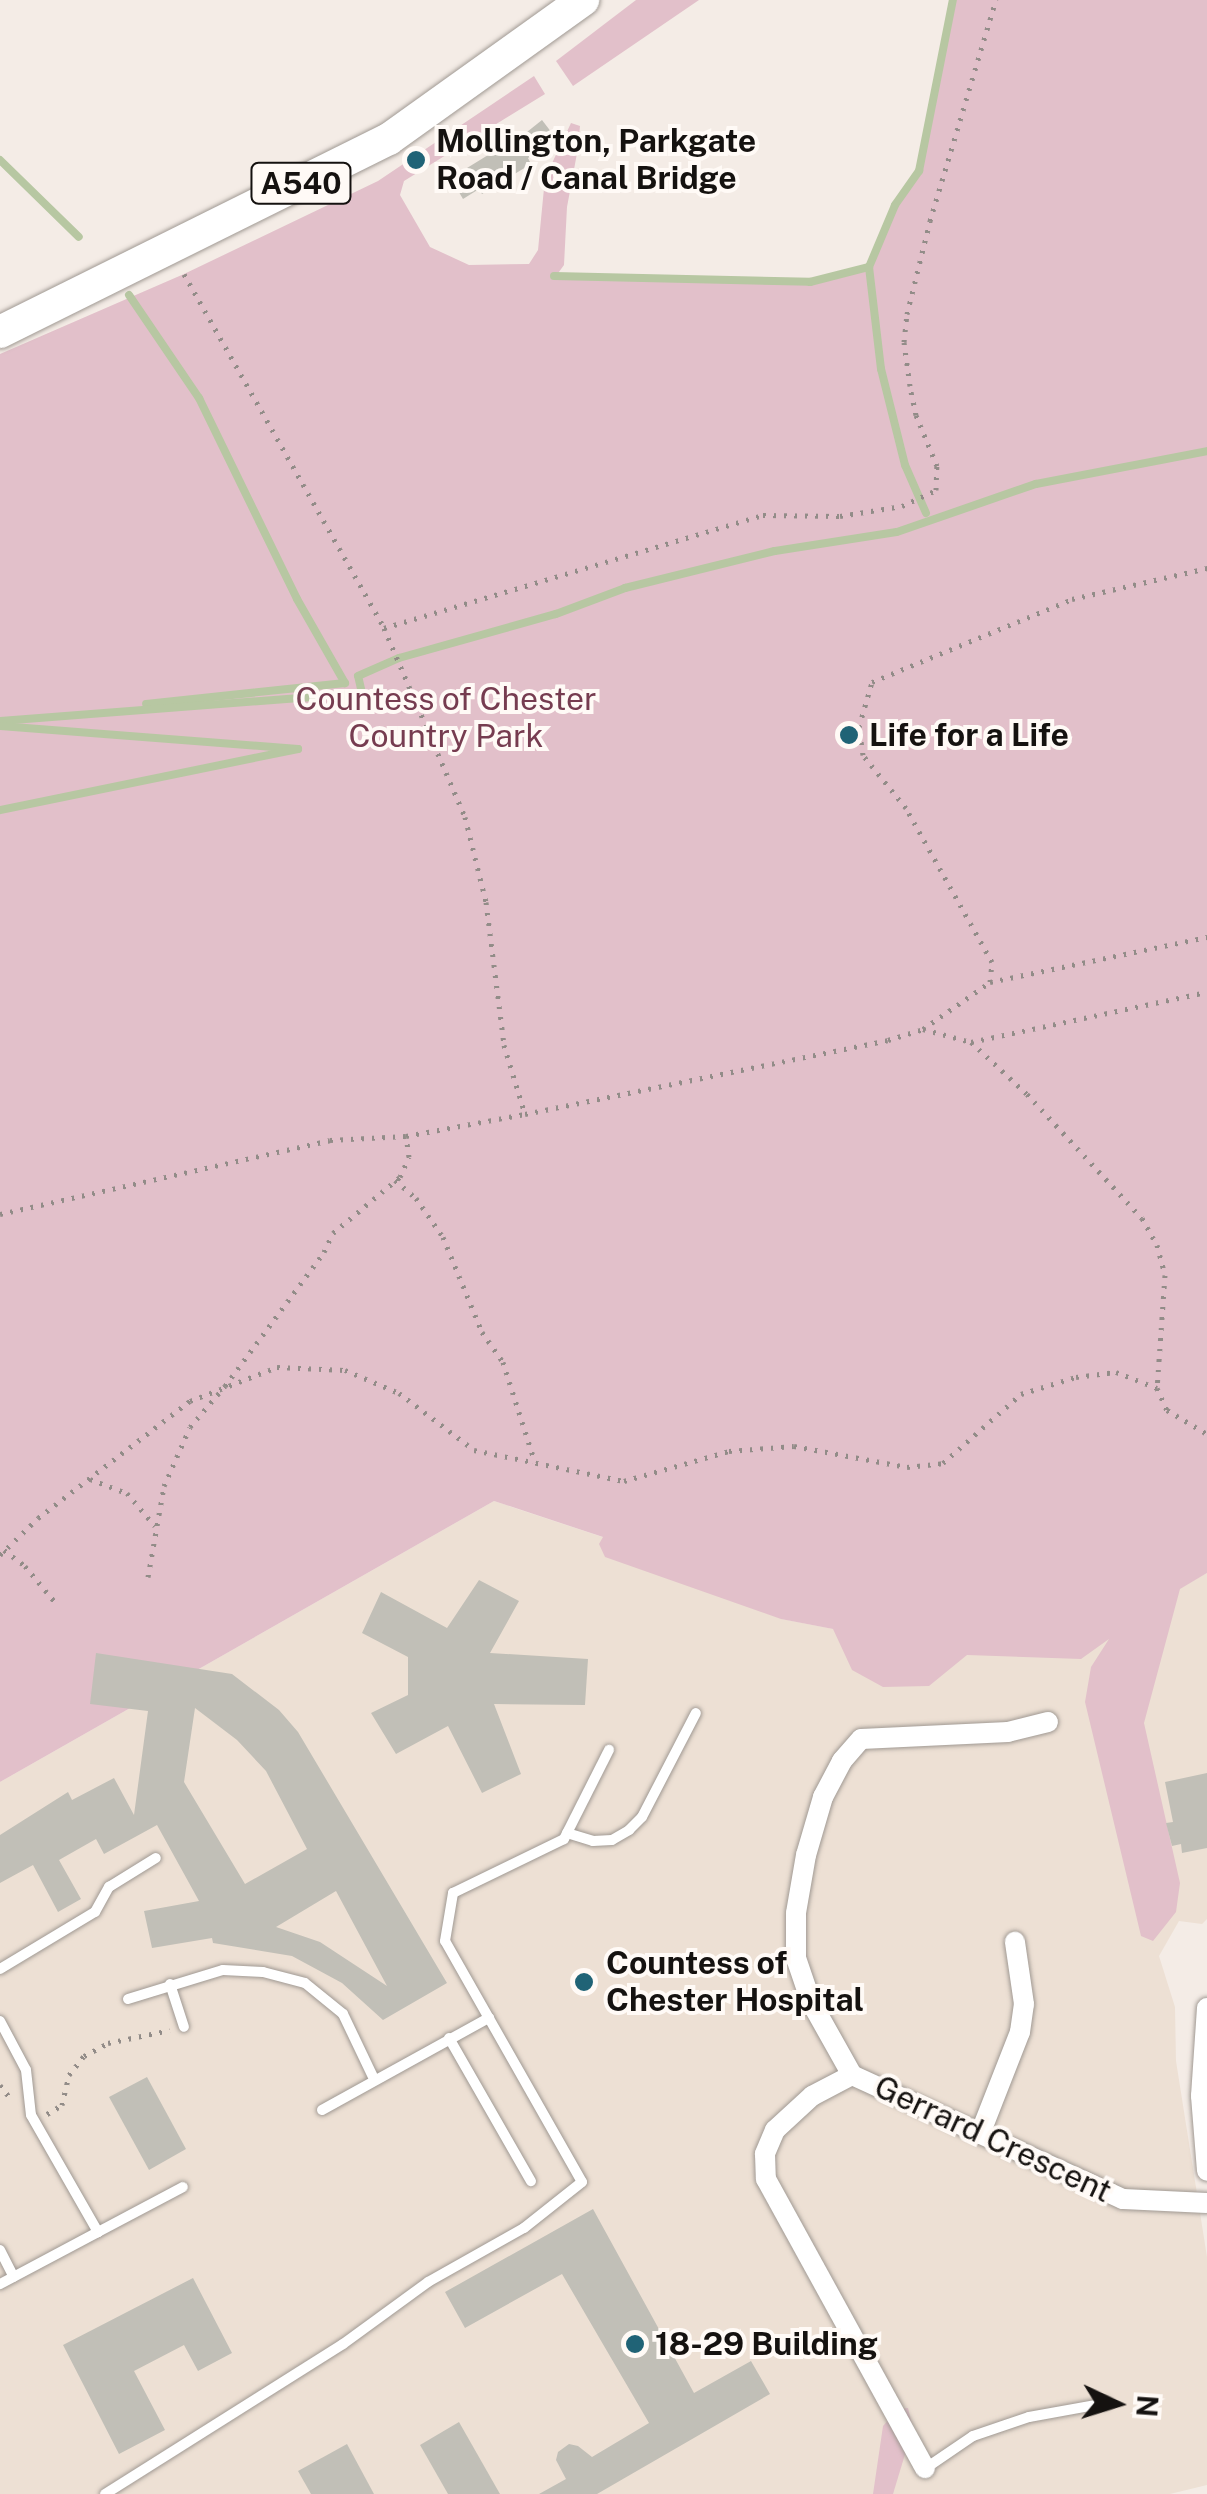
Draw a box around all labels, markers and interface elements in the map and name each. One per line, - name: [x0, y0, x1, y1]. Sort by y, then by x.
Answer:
- place label: Mollington, Parkgate Road / Canal Bridge: [436, 123, 756, 198]
- marker: Mollington, Parkgate Road / Canal Bridge: [405, 149, 427, 171]
- road number: A540: [248, 158, 354, 208]
- park label: Countess of Chester Country Park: [295, 681, 597, 756]
- place label: Life for a Life: [869, 716, 1069, 754]
- marker: Life for a Life: [838, 724, 860, 746]
- place label: Countess of Chester Hospital: [606, 1945, 864, 2020]
- marker: Countess of Chester Hospital: [571, 1969, 597, 1995]
- street label: Gerrard Crescent: [868, 2067, 1118, 2211]
- place label: 18-29 Building: [655, 2325, 878, 2363]
- marker: 18-29 Building: [624, 2333, 646, 2355]
- north arrow: [1067, 2354, 1167, 2454]
- text: N: [1130, 2394, 1165, 2418]

